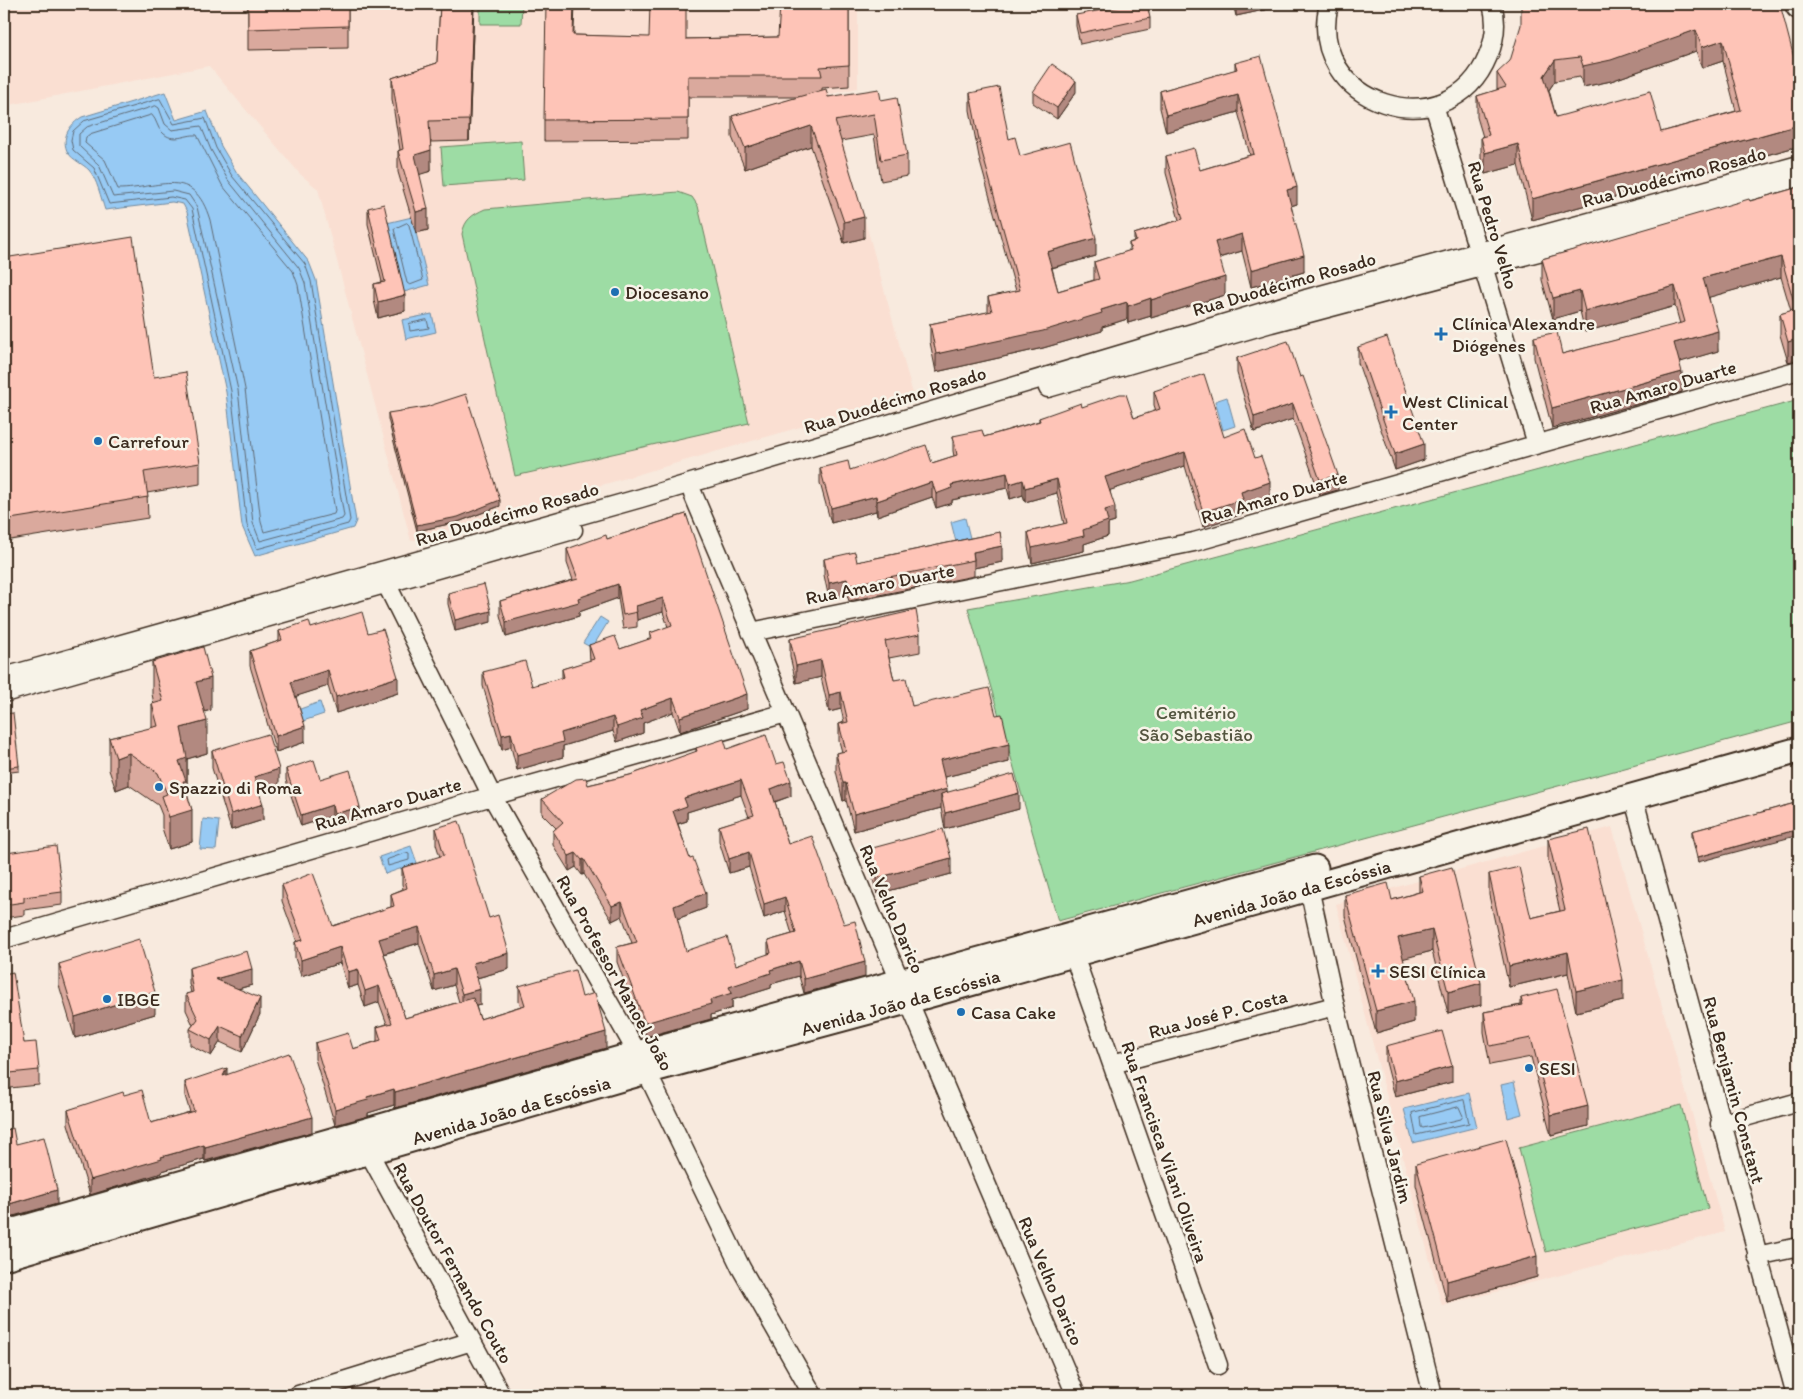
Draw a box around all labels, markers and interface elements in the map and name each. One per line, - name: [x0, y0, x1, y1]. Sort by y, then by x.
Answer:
- street label: Rua Duodécimo Rosado: [1579, 141, 1769, 213]
- street label: Rua Pedro Velho: [1463, 158, 1523, 292]
- street label: Rua Duodécimo Rosado: [1190, 247, 1378, 321]
- place label: Diocesano: [625, 281, 709, 304]
- marker: Diocesano: [609, 286, 621, 298]
- place label: Clínica Alexandre Diógenes: [1452, 312, 1595, 357]
- marker: Clínica Alexandre Diógenes: [1434, 327, 1448, 341]
- street label: Rua Amaro Duarte: [1587, 355, 1739, 419]
- street label: Rua Duodécimo Rosado: [801, 361, 989, 439]
- place label: West Clinical Center: [1402, 390, 1509, 435]
- marker: West Clinical Center: [1384, 405, 1398, 419]
- place label: Carrefour: [108, 430, 189, 453]
- marker: Carrefour: [92, 435, 104, 447]
- street label: Rua Amaro Duarte: [1198, 465, 1350, 529]
- street label: Rua Duodécimo Rosado: [413, 477, 601, 551]
- street label: Rua Amaro Duarte: [804, 558, 956, 610]
- park label: Cemitério São Sebastião: [1139, 701, 1253, 746]
- street label: Rua Amaro Duarte: [312, 772, 464, 836]
- place label: Spazzio di Roma: [169, 776, 302, 799]
- marker: Spazzio di Roma: [153, 781, 165, 793]
- street label: Rua Velho Darico: [854, 841, 930, 977]
- street label: Avenida João da Escóssia: [1189, 854, 1393, 932]
- street label: Rua Professor Manoel João: [551, 871, 679, 1075]
- place label: SESI Clínica: [1389, 960, 1486, 983]
- street label: Avenida João da Escóssia: [798, 964, 1002, 1040]
- marker: SESI Clínica: [1371, 964, 1385, 978]
- street label: Rua José P. Costa: [1146, 984, 1290, 1044]
- place label: IBGE: [117, 988, 160, 1011]
- marker: IBGE: [101, 993, 113, 1005]
- street label: Rua Benjamin Constant: [1698, 994, 1770, 1186]
- place label: Casa Cake: [971, 1001, 1056, 1024]
- marker: Casa Cake: [955, 1006, 967, 1018]
- street label: Rua Francisca Vilani Oliveira: [1116, 1038, 1214, 1266]
- place label: SESI: [1539, 1057, 1576, 1080]
- marker: SESI: [1523, 1062, 1535, 1074]
- street label: Rua Silva Jardim: [1362, 1068, 1418, 1207]
- street label: Avenida João da Escóssia: [409, 1070, 613, 1150]
- street label: Rua Doutor Fernando Couto: [388, 1158, 518, 1368]
- street label: Rua Velho Darico: [1013, 1213, 1089, 1349]

